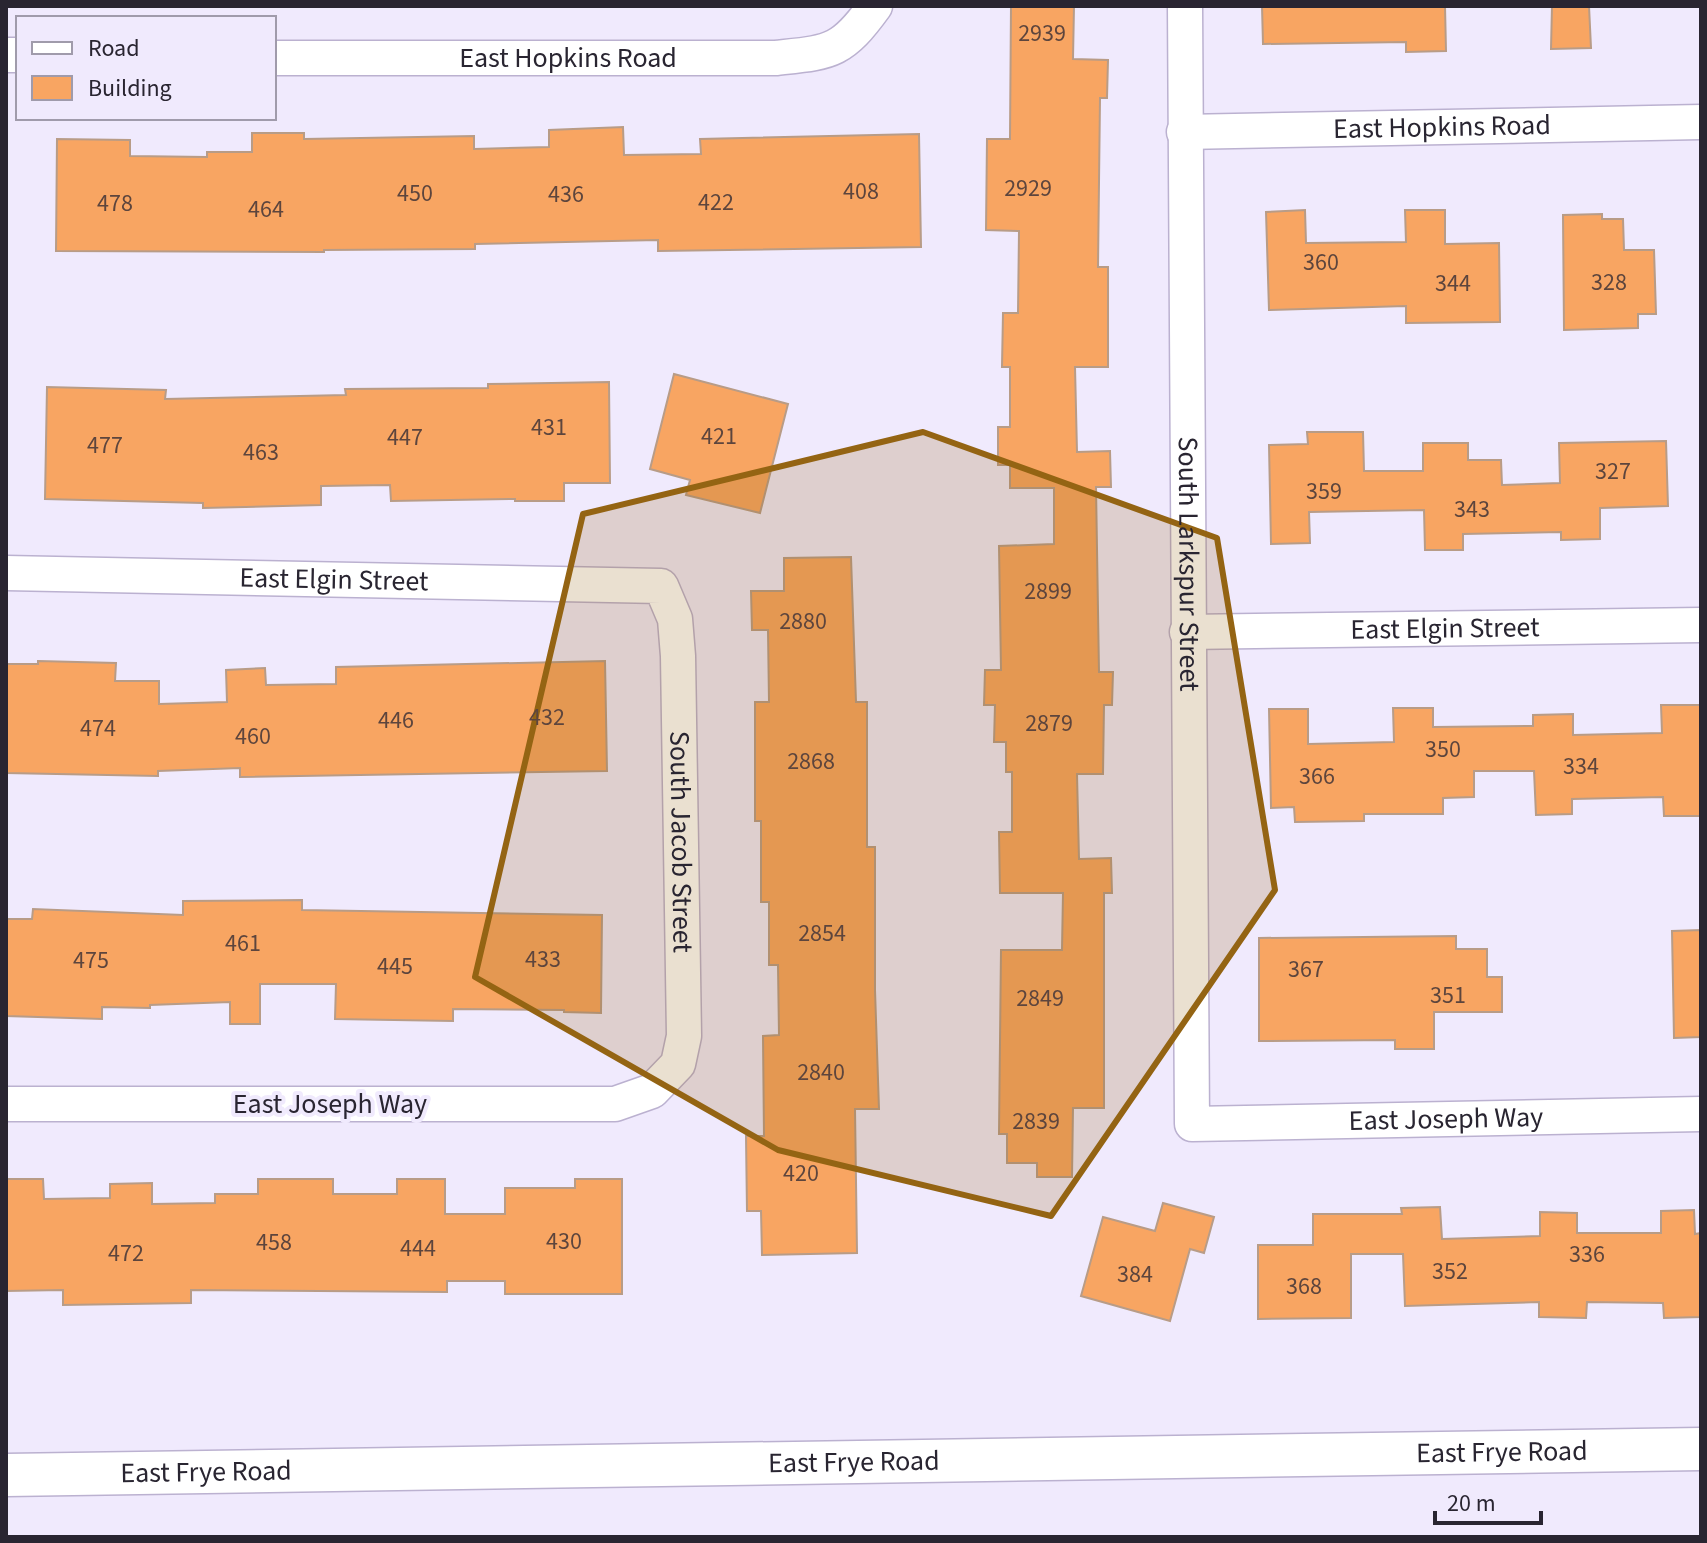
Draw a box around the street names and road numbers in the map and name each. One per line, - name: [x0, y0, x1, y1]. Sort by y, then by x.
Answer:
- street label: East Hopkins Road: [459, 38, 677, 78]
- street label: East Hopkins Road: [1333, 105, 1551, 149]
- street label: South Larkspur Street: [1168, 436, 1209, 692]
- street label: East Elgin Street: [239, 558, 429, 601]
- street label: East Elgin Street: [1350, 607, 1540, 650]
- street label: South Jacob Street: [659, 731, 703, 954]
- street label: East Joseph Way: [233, 1084, 427, 1124]
- street label: East Joseph Way: [1348, 1097, 1544, 1141]
- street label: East Frye Road: [1416, 1431, 1588, 1473]
- street label: East Frye Road: [768, 1441, 940, 1483]
- street label: East Frye Road: [120, 1451, 292, 1493]

